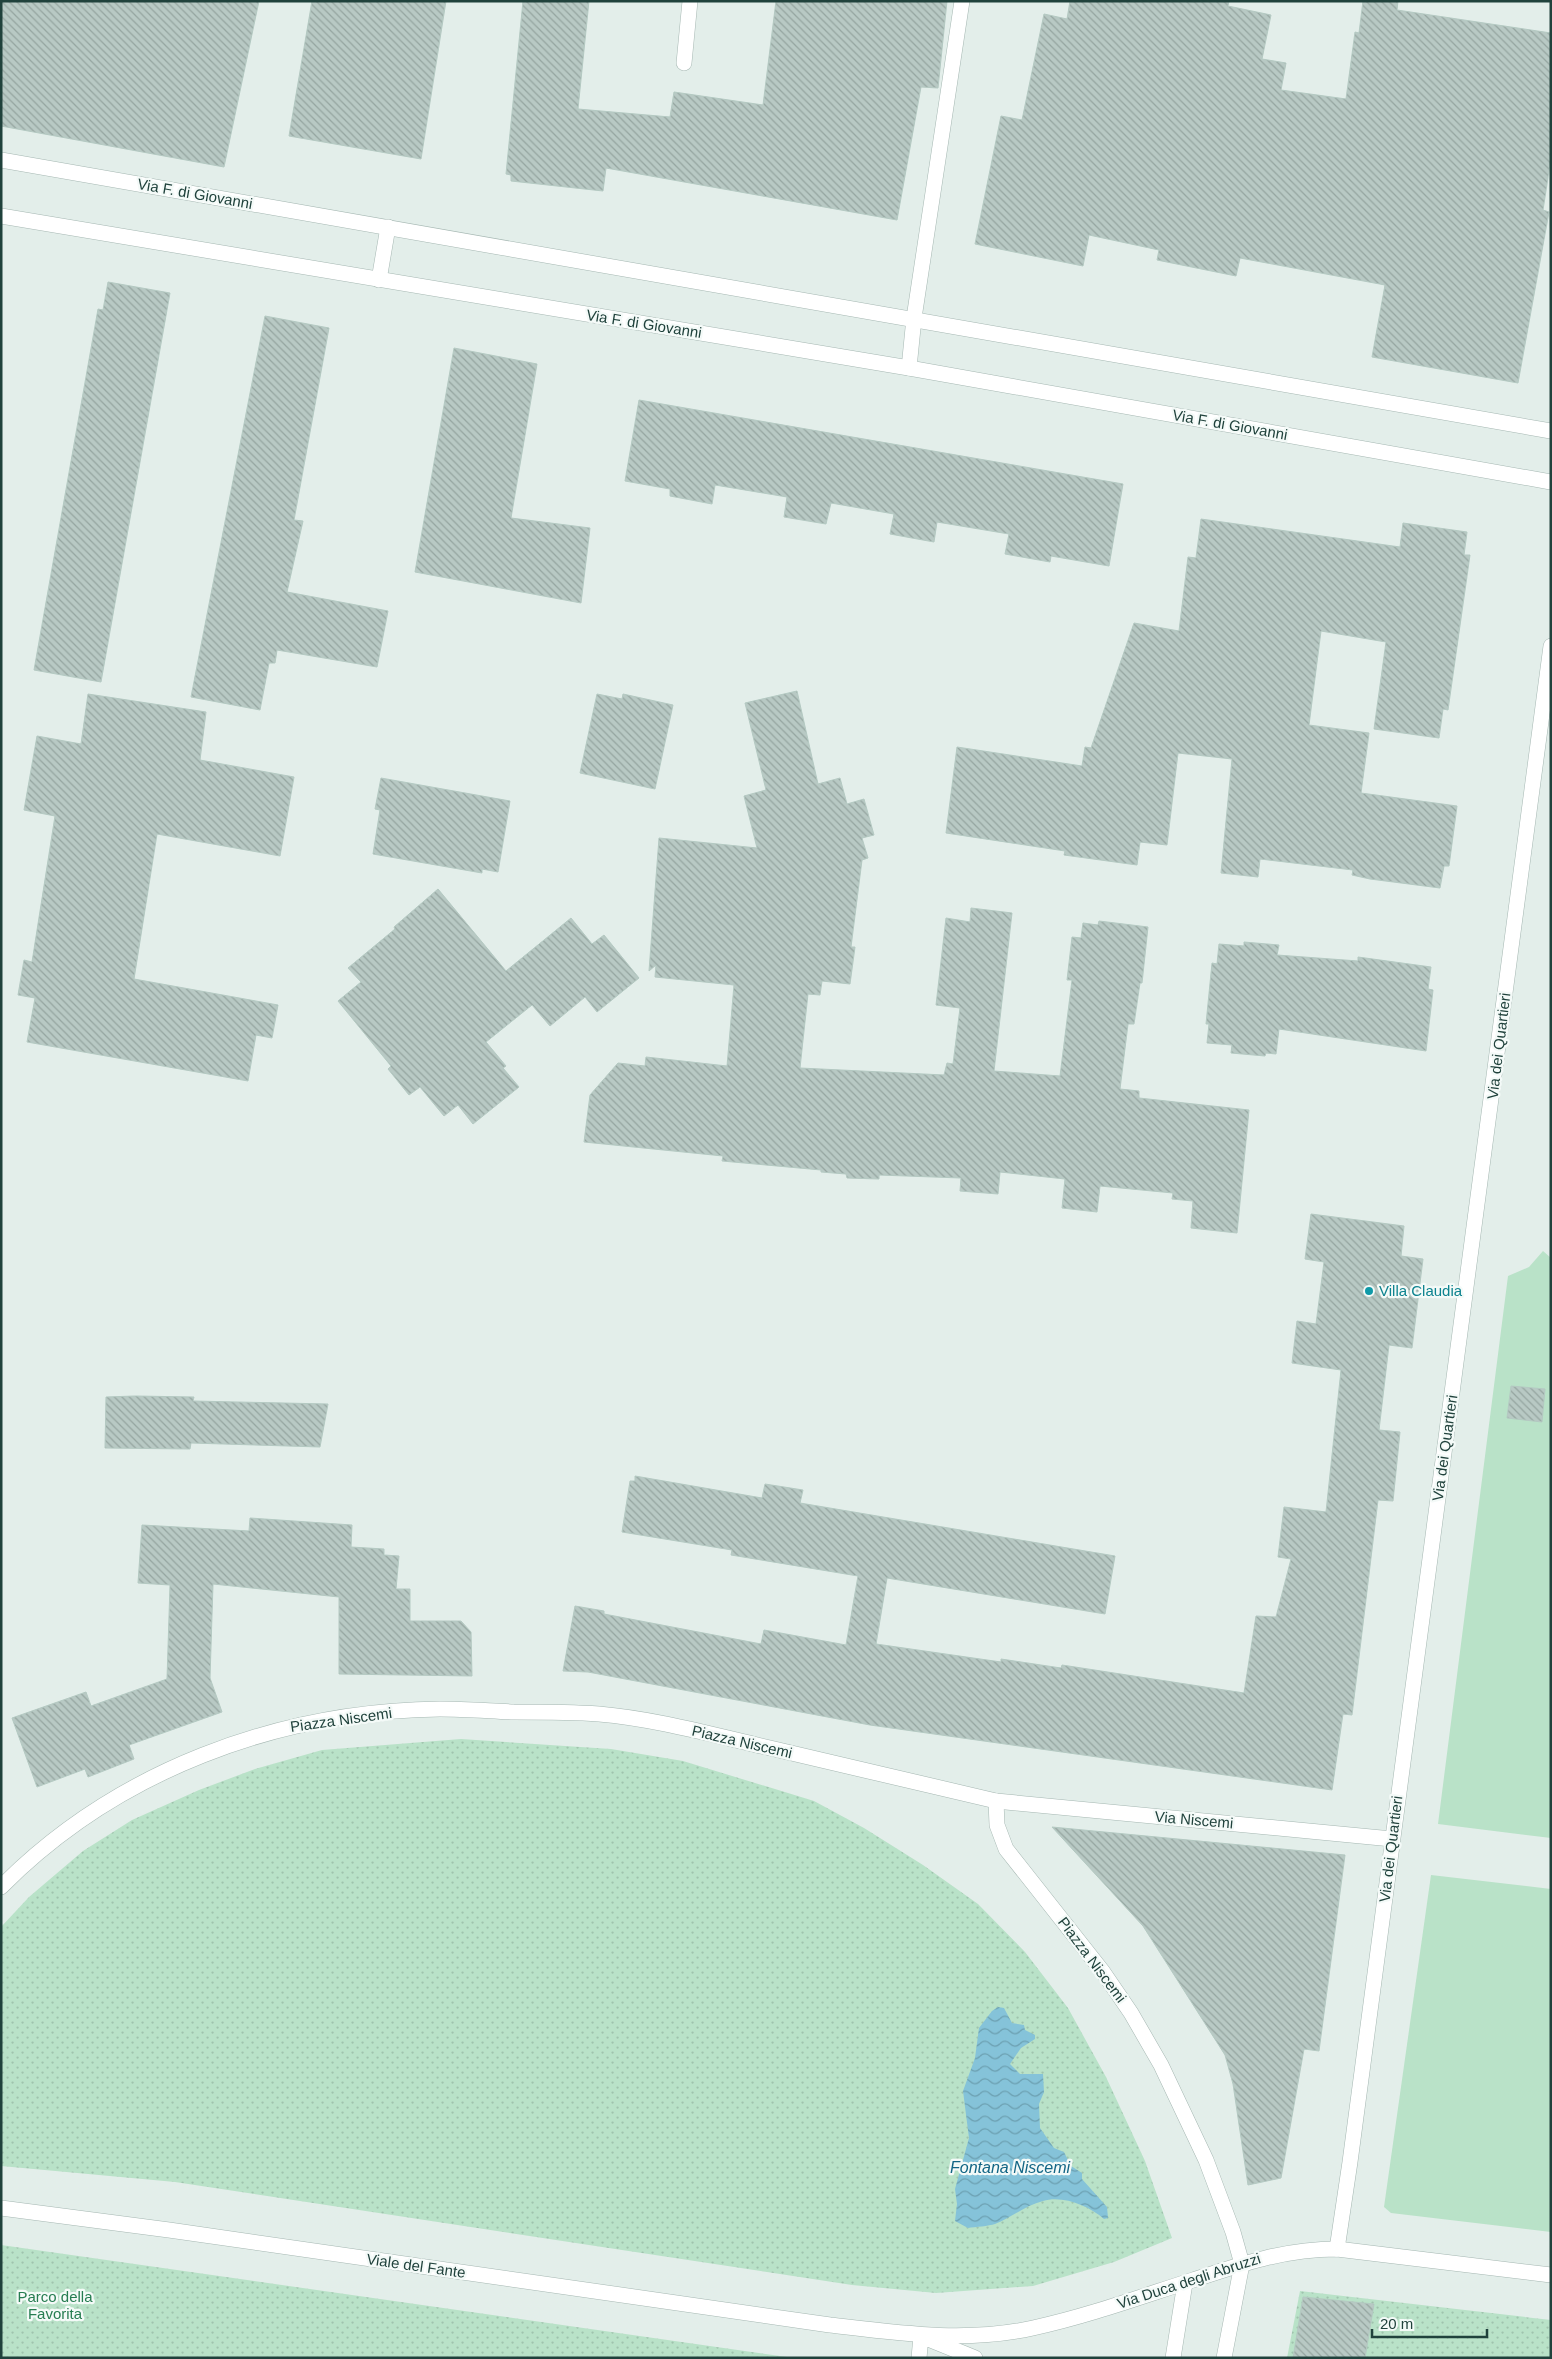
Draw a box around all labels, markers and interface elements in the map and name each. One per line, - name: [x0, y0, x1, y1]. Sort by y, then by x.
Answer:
- street label: Via F. di Giovanni: [136, 175, 254, 212]
- street label: Via F. di Giovanni: [585, 306, 703, 341]
- street label: Via F. di Giovanni: [1171, 406, 1289, 443]
- street label: Via dei Quartieri: [1484, 992, 1513, 1100]
- place label: Villa Claudia: [1379, 1282, 1463, 1299]
- marker: Villa Claudia: [1363, 1285, 1375, 1297]
- street label: Via dei Quartieri: [1429, 1394, 1460, 1502]
- street label: Piazza Niscemi: [289, 1704, 393, 1735]
- street label: Piazza Niscemi: [690, 1722, 794, 1761]
- street label: Via dei Quartieri: [1376, 1795, 1405, 1903]
- street label: Via Niscemi: [1154, 1808, 1234, 1831]
- street label: Piazza Niscemi: [1055, 1914, 1130, 2006]
- water label: Fontana Niscemi: [950, 2159, 1070, 2176]
- street label: Via Duca degli Abruzzi: [1115, 2249, 1263, 2312]
- street label: Viale del Fante: [365, 2250, 467, 2281]
- park label: Parco della Favorita: [17, 2288, 93, 2322]
- scale bar: [1372, 2306, 1487, 2338]
- text: 20 m: [1380, 2315, 1413, 2332]

